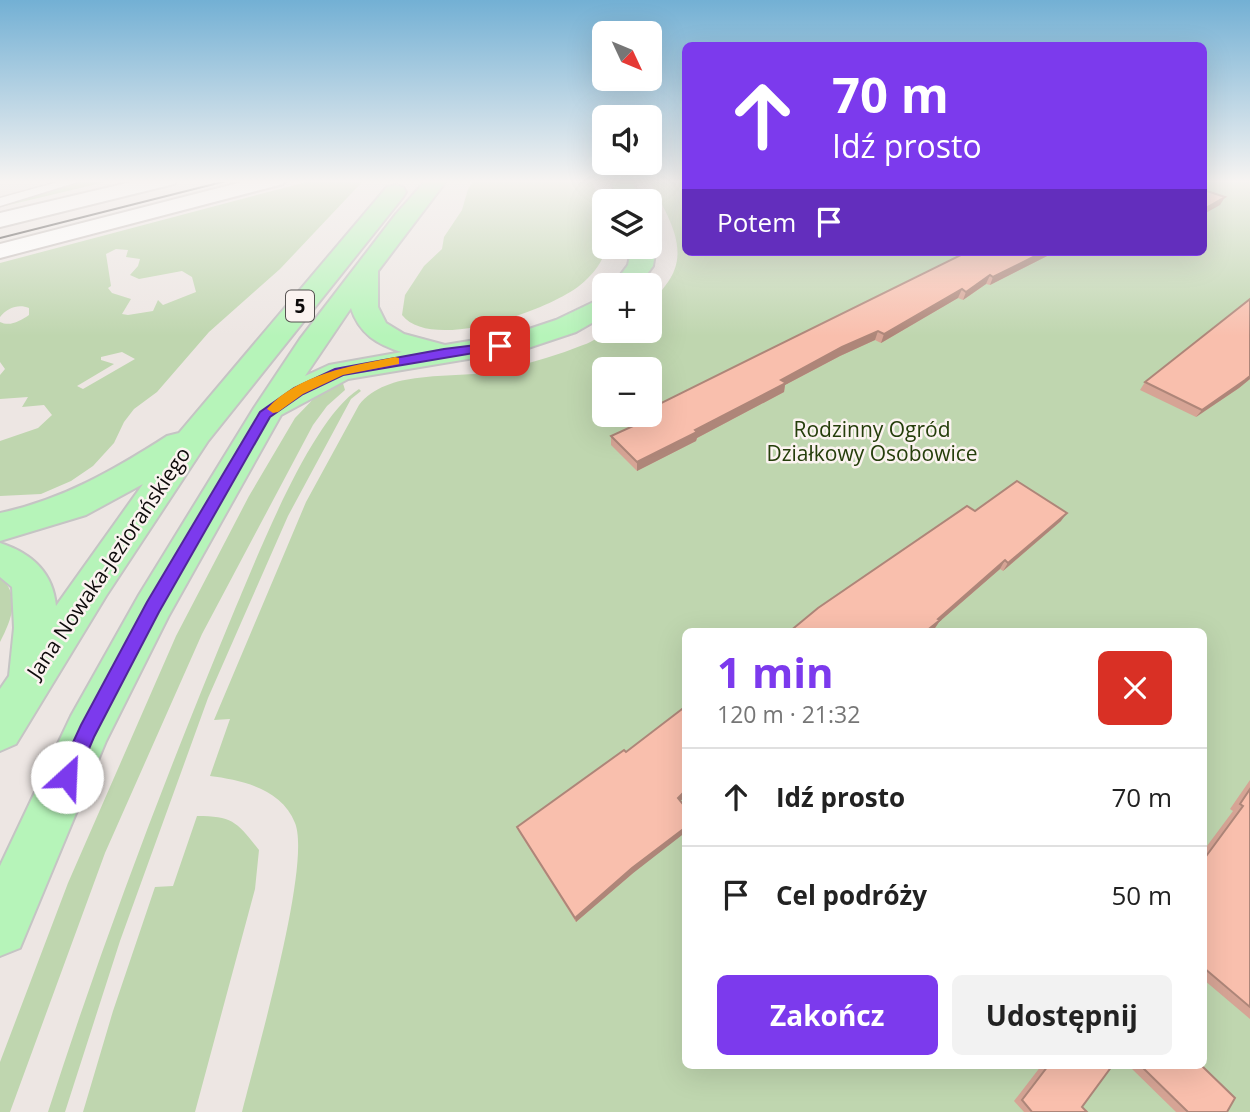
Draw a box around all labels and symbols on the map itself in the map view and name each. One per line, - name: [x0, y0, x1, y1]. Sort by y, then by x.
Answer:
- north arrow: [592, 21, 662, 91]
- road number: 5: [286, 290, 314, 322]
- pin: [470, 316, 530, 376]
- park label: Rodzinny Ogród Działkowy Osobowice: [766, 415, 978, 467]
- street label: Jana Nowaka-Jeziorańskiego: [19, 441, 196, 685]
- position arrow: [30, 740, 104, 814]

